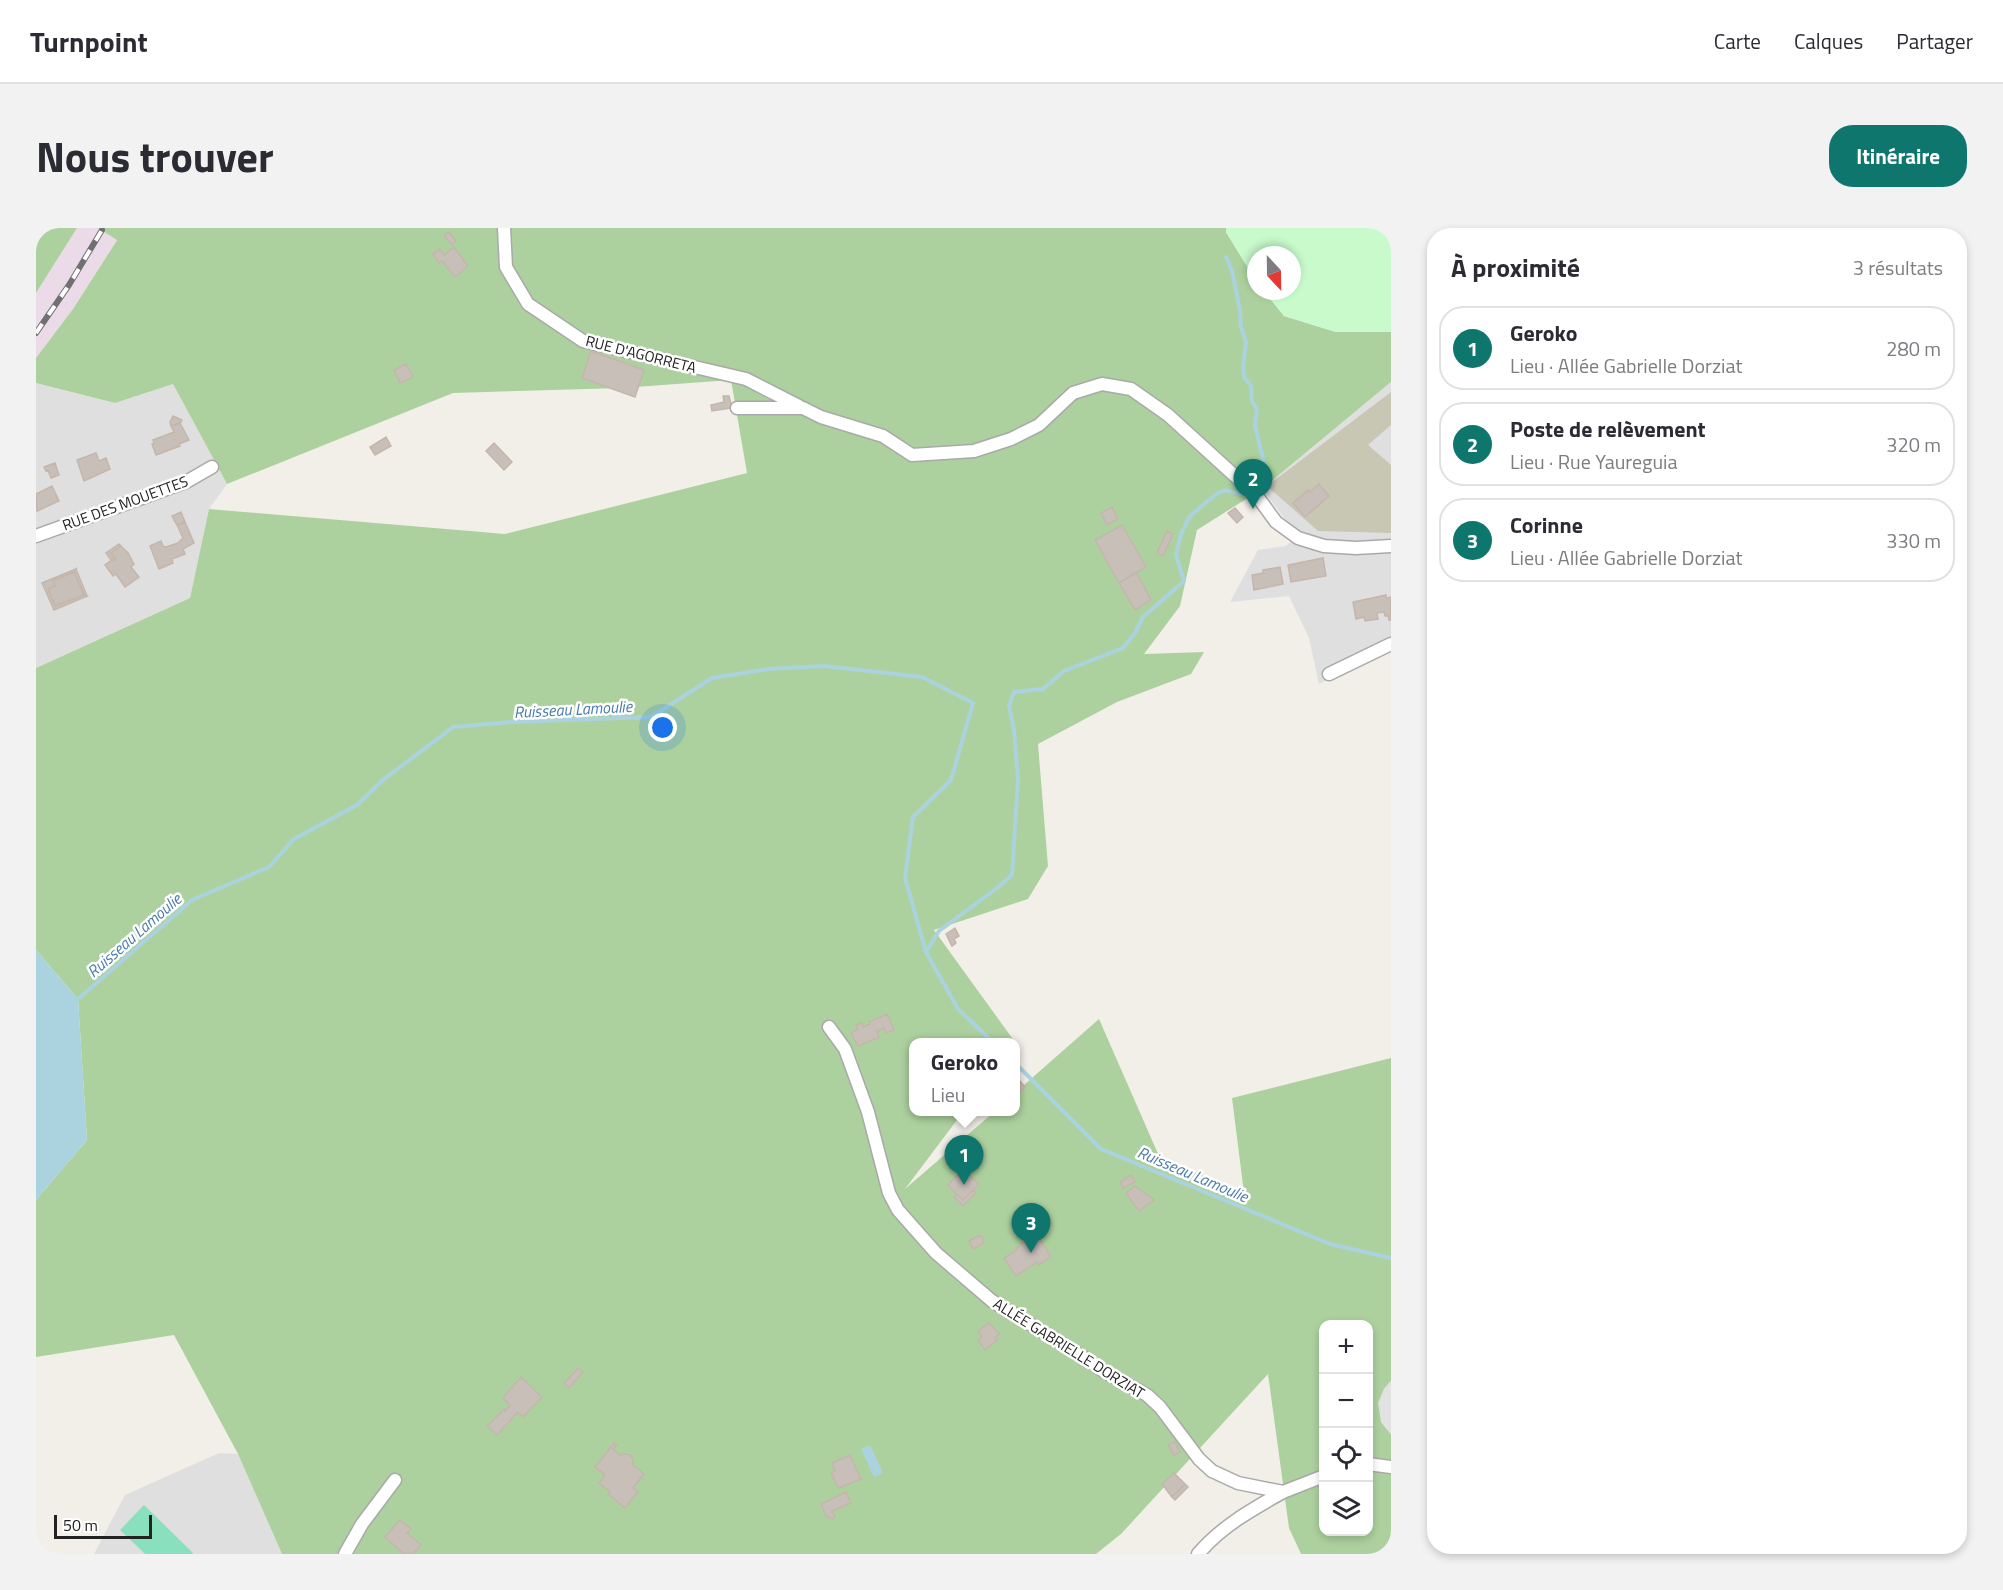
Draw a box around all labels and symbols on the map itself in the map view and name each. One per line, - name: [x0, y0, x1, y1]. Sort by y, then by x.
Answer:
- north arrow: [1247, 246, 1301, 300]
- street label: RUE D'AGORRETA: [583, 329, 699, 379]
- pin: 2: [1234, 460, 1272, 509]
- street label: RUE DES MOUETTES: [59, 470, 191, 536]
- water label: Ruisseau Lamoulie: [513, 694, 634, 724]
- your location: [648, 713, 677, 742]
- water label: Ruisseau Lamoulie: [82, 886, 188, 983]
- pin: 1: [944, 1136, 984, 1185]
- water label: Ruisseau Lamoulie: [1134, 1140, 1254, 1209]
- pin: 3: [1012, 1204, 1050, 1253]
- street label: ALLÉE GABRIELLE DORZIAT: [989, 1292, 1149, 1404]
- scale bar: [54, 1512, 152, 1540]

